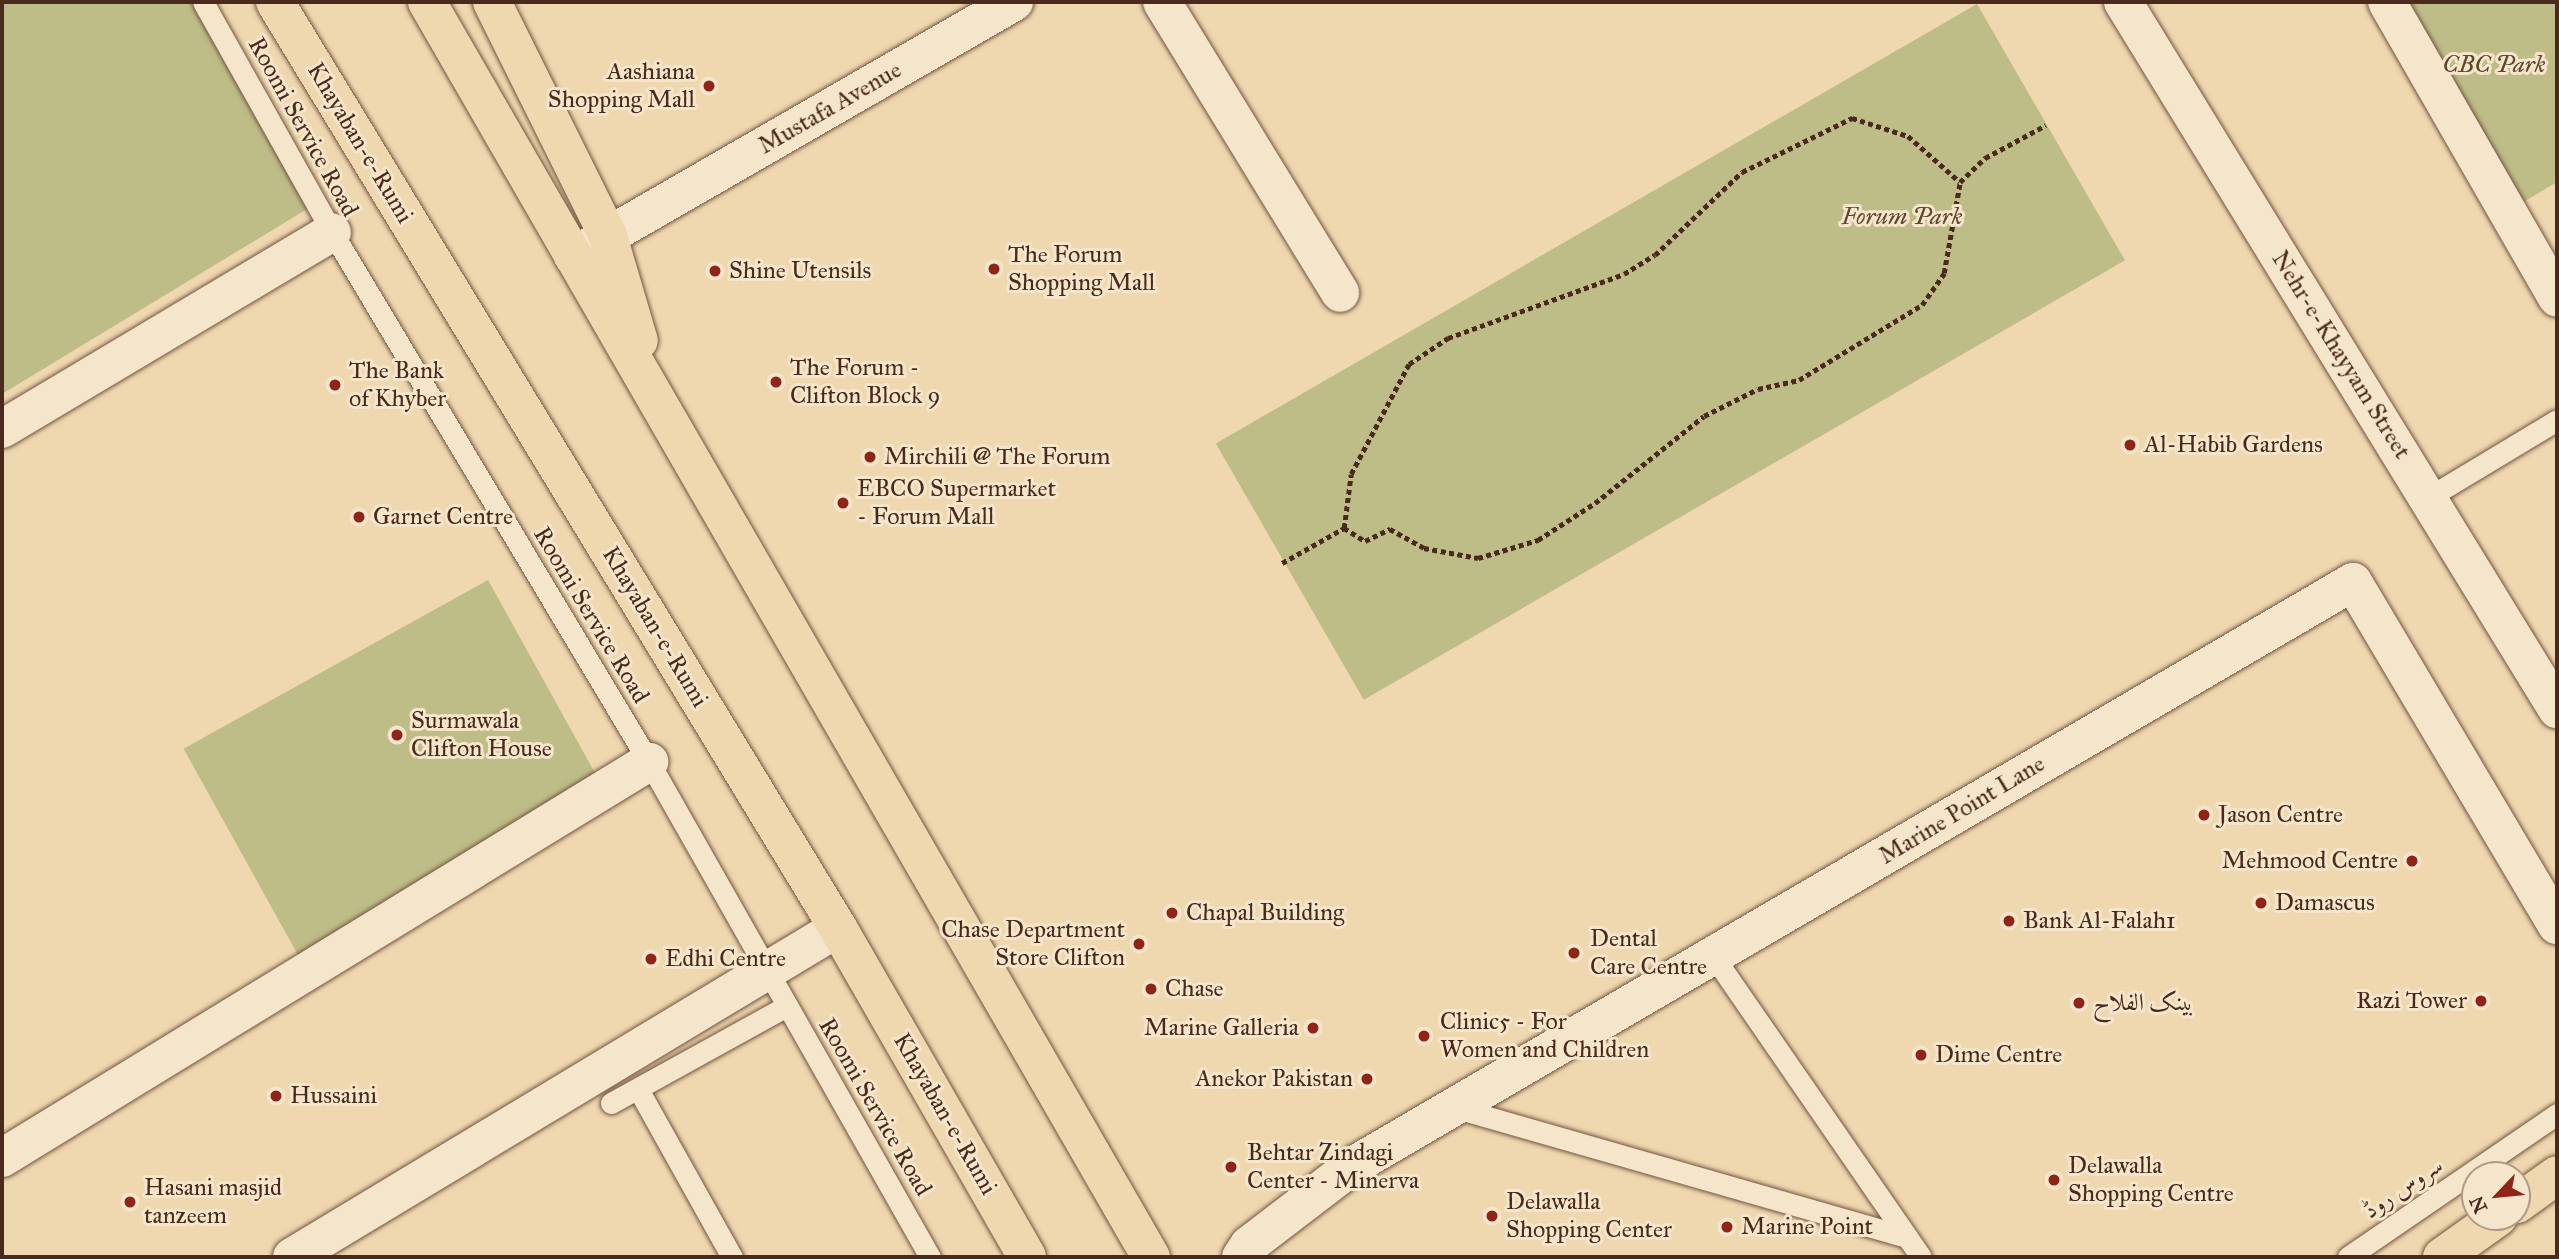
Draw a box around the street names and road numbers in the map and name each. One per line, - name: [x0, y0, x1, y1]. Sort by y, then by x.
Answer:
- street label: Roomi Service Road: [242, 32, 364, 222]
- street label: Mustafa Avenue: [753, 55, 907, 161]
- street label: Khayaban-e-Rumi: [301, 57, 419, 229]
- street label: Nehr-e-Khayyam Street: [2265, 246, 2417, 464]
- street label: Roomi Service Road: [527, 522, 655, 708]
- street label: Khayaban-e-Rumi: [596, 541, 714, 713]
- street label: Marine Point Lane: [1874, 749, 2050, 871]
- street label: Roomi Service Road: [812, 1013, 938, 1201]
- street label: Khayaban-e-Rumi: [887, 1028, 1003, 1200]
- street label: سروس روڈ: [2358, 1151, 2448, 1225]

